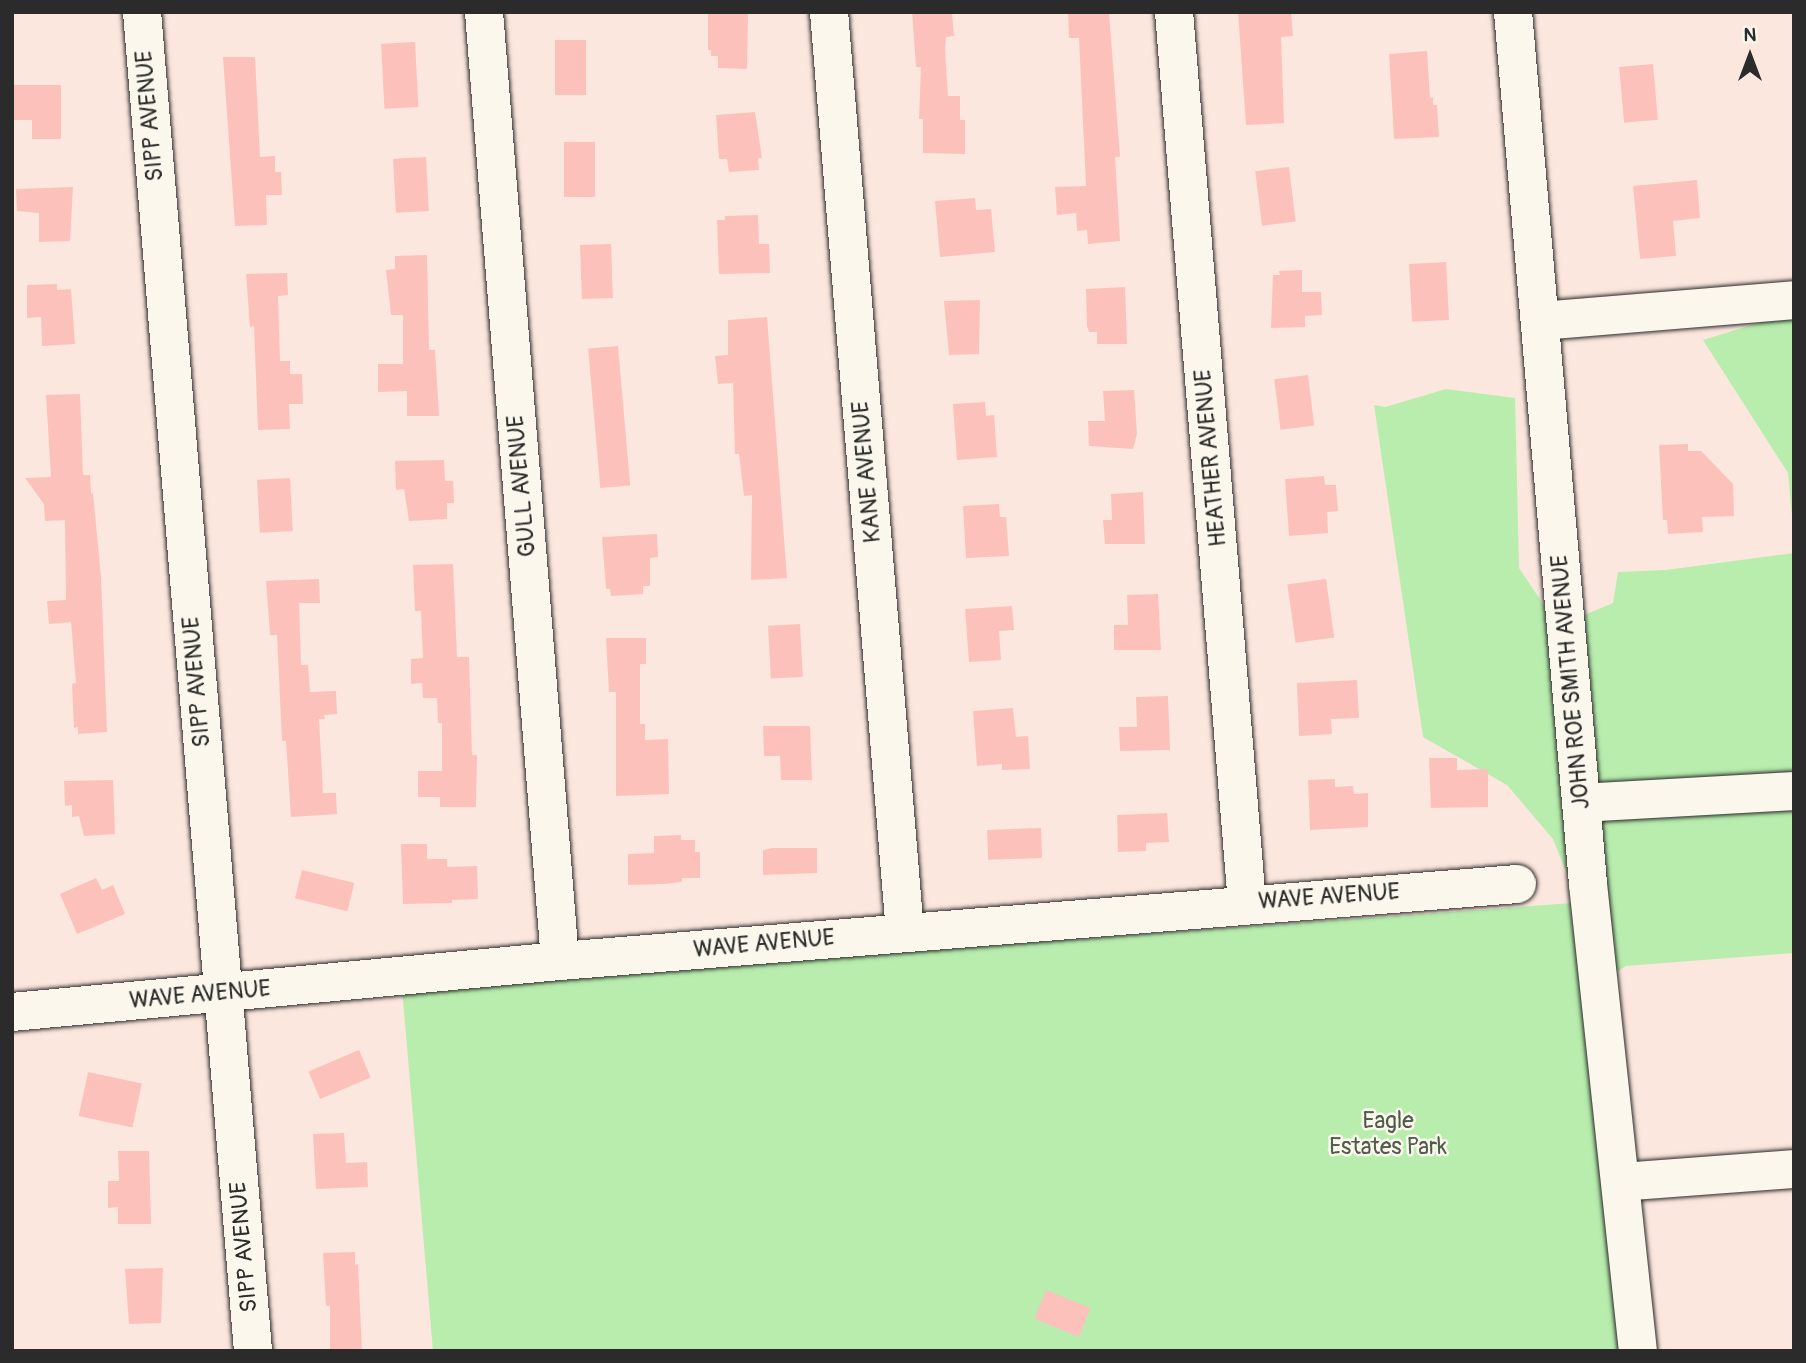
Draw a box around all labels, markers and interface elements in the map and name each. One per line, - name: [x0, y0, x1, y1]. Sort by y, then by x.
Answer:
- north arrow: [1715, 21, 1785, 91]
- text: N: [1744, 23, 1756, 47]
- street label: SIPP AVENUE: [131, 49, 169, 183]
- street label: HEATHER AVENUE: [1189, 368, 1233, 548]
- street label: KANE AVENUE: [847, 400, 887, 544]
- street label: GULL AVENUE: [502, 414, 542, 558]
- street label: JOHN ROE SMITH AVENUE: [1546, 554, 1596, 810]
- street label: SIPP AVENUE: [178, 615, 216, 749]
- street label: WAVE AVENUE: [1257, 878, 1401, 916]
- street label: WAVE AVENUE: [692, 924, 836, 964]
- street label: WAVE AVENUE: [128, 975, 272, 1015]
- park label: Eagle Estates Park: [1329, 1107, 1447, 1161]
- street label: SIPP AVENUE: [225, 1180, 263, 1314]

